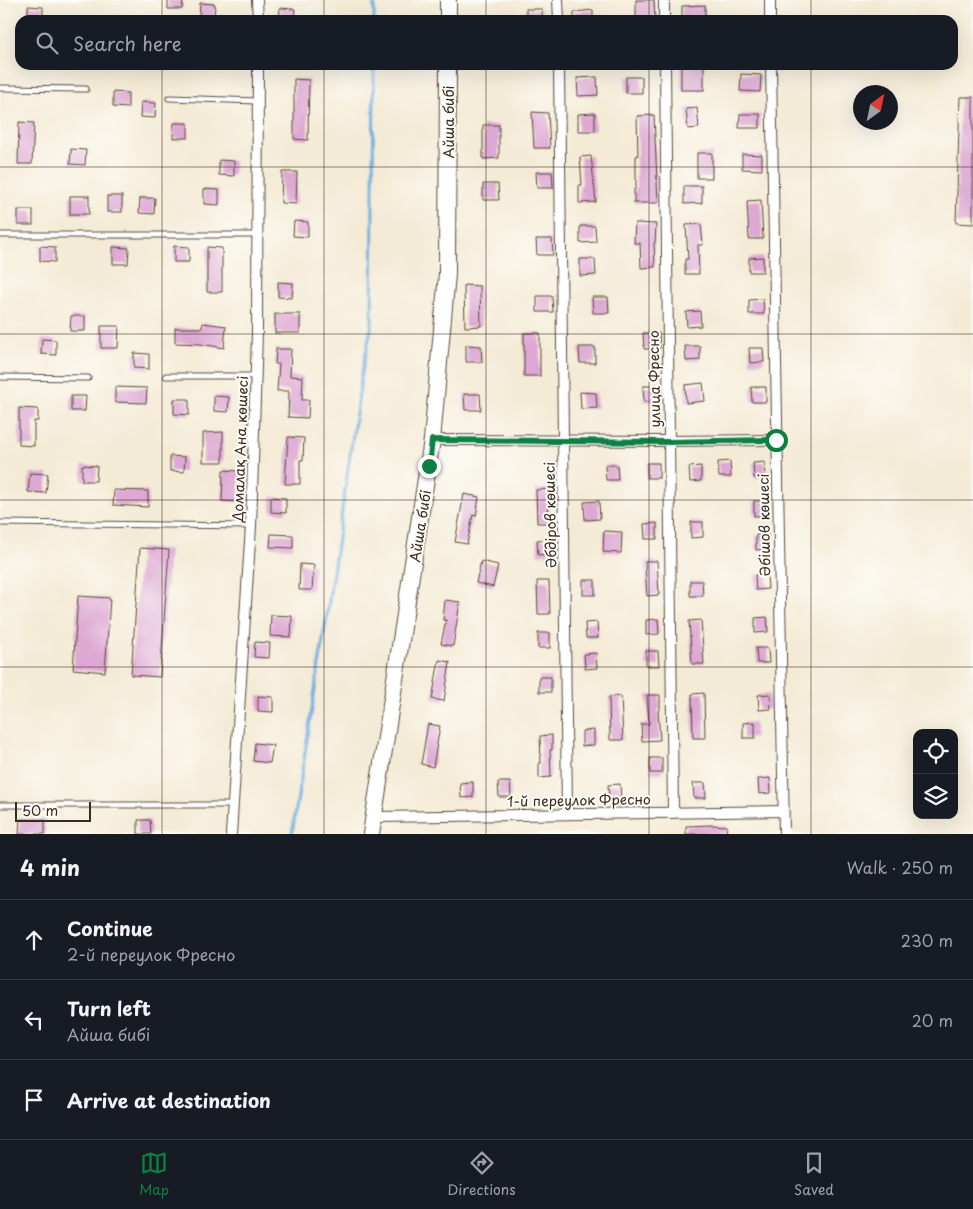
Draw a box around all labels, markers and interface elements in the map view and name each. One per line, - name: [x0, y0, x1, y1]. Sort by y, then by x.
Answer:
- search box: [15, 15, 958, 70]
- icon: search: [33, 29, 61, 57]
- text: Search here: [73, 29, 182, 57]
- street label: Айша бибі: [438, 85, 459, 158]
- north arrow: [853, 85, 898, 130]
- street label: улица Фресно: [643, 330, 665, 428]
- street label: Домалақ Ана көшесі: [227, 376, 253, 523]
- route start: [765, 429, 788, 452]
- route end: [418, 455, 441, 478]
- street label: Әбдіров көшесі: [539, 462, 561, 568]
- street label: Әбішов көшесі: [753, 473, 775, 577]
- street label: Айша бибі: [404, 488, 436, 564]
- map controls: [913, 729, 958, 819]
- button: locate: [913, 729, 958, 774]
- button: layers: [913, 774, 958, 819]
- street label: 1-й переулок Фресно: [507, 788, 651, 812]
- scale bar: [15, 799, 91, 822]
- text: 50 m: [22, 800, 58, 821]
- text: 4 min: [20, 851, 80, 883]
- text: Walk · 250 m: [847, 855, 953, 879]
- text: Continue: [67, 914, 153, 942]
- icon: ahead: [20, 926, 48, 954]
- text: 230 m: [901, 928, 953, 952]
- text: 2-й переулок Фресно: [67, 942, 235, 966]
- text: Turn left: [67, 994, 151, 1022]
- icon: left: [20, 1006, 48, 1034]
- text: 20 m: [912, 1008, 953, 1032]
- text: Айша бибі: [67, 1022, 150, 1046]
- icon: arrive: [20, 1086, 48, 1114]
- text: Arrive at destination: [67, 1086, 271, 1114]
- tab: Map: [139, 1149, 169, 1200]
- tab: Directions: [448, 1149, 516, 1200]
- tab: Saved: [794, 1149, 834, 1200]

